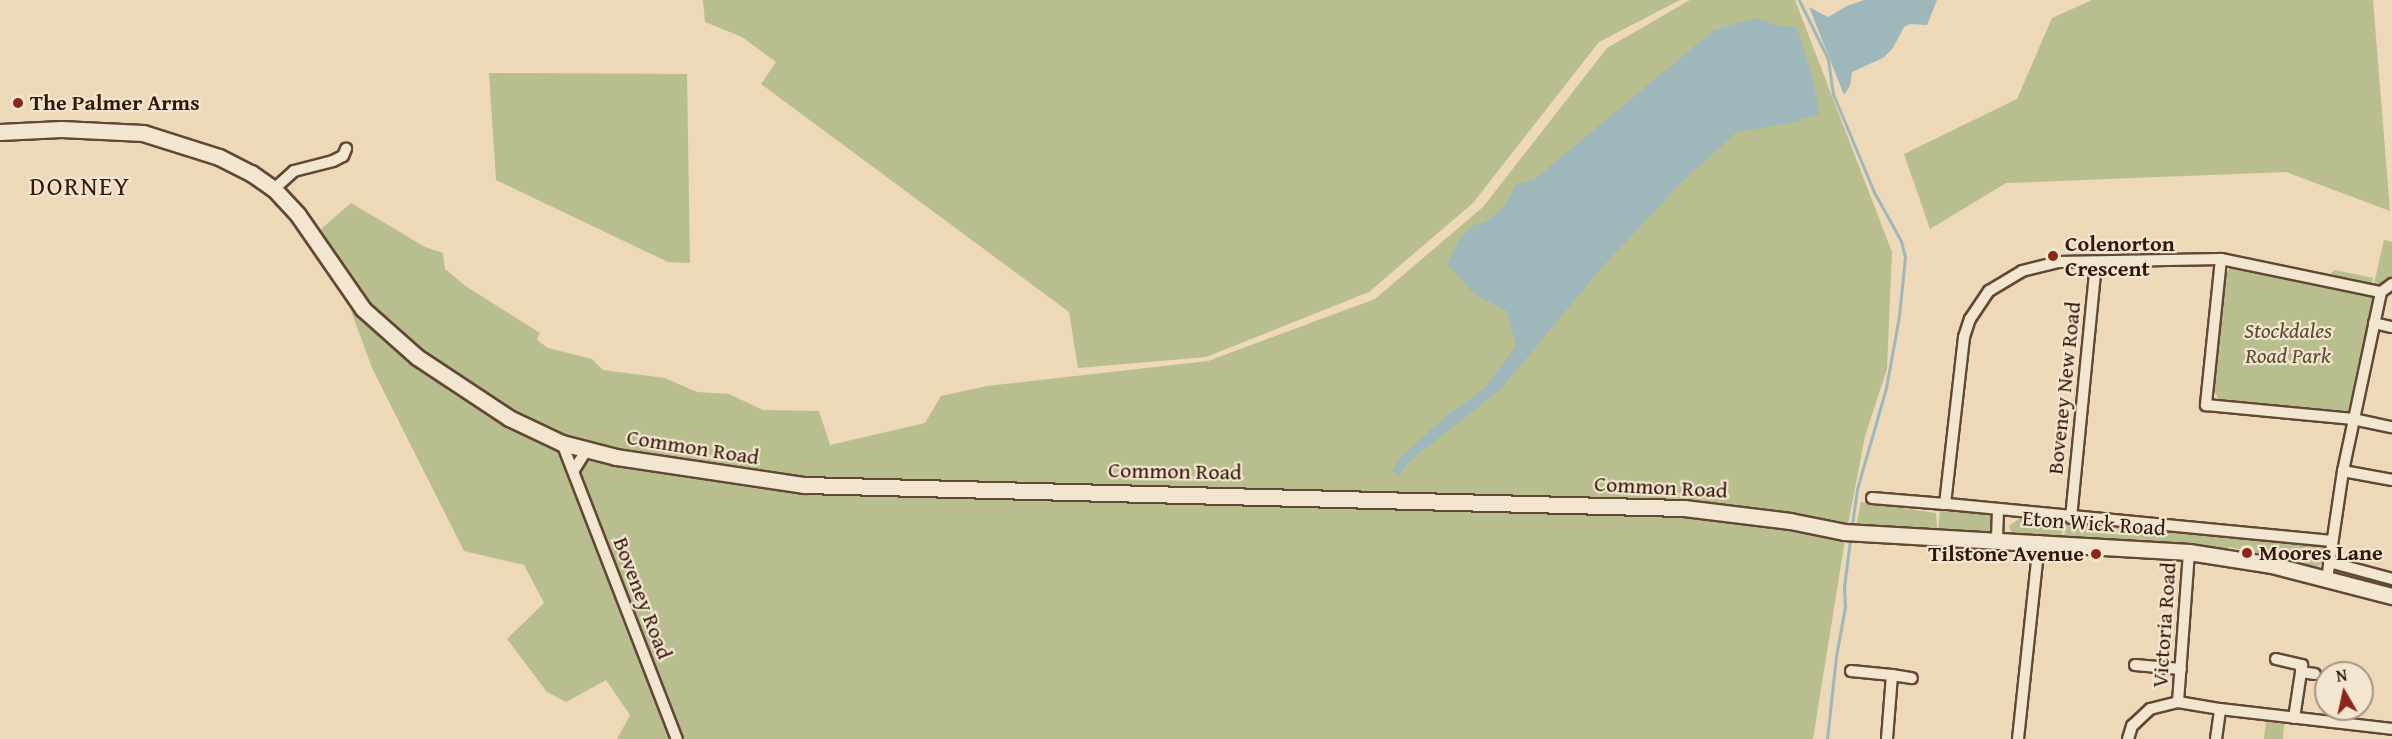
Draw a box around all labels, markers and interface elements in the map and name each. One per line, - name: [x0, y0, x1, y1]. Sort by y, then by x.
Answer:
- place label: The Palmer Arms: [30, 90, 200, 116]
- marker: The Palmer Arms: [11, 96, 25, 110]
- district label: DORNEY: [29, 170, 131, 202]
- place label: Colenorton Crescent: [2065, 230, 2175, 282]
- marker: Colenorton Crescent: [2046, 249, 2060, 263]
- street label: Boveney New Road: [2042, 300, 2086, 476]
- park label: Stockdales Road Park: [2244, 317, 2332, 368]
- street label: Common Road: [625, 424, 761, 470]
- street label: Common Road: [1108, 457, 1242, 485]
- street label: Common Road: [1594, 470, 1728, 504]
- street label: Eton Wick Road: [2021, 505, 2167, 541]
- street label: Boveney Road: [608, 533, 678, 663]
- place label: Moores Lane: [2259, 540, 2383, 566]
- place label: Tilstone Avenue: [1928, 541, 2084, 567]
- marker: Moores Lane: [2240, 546, 2254, 560]
- marker: Tilstone Avenue: [2089, 547, 2103, 561]
- street label: Victoria Road: [2146, 561, 2182, 689]
- north arrow: [2314, 661, 2374, 721]
- text: N: [2334, 663, 2349, 688]

